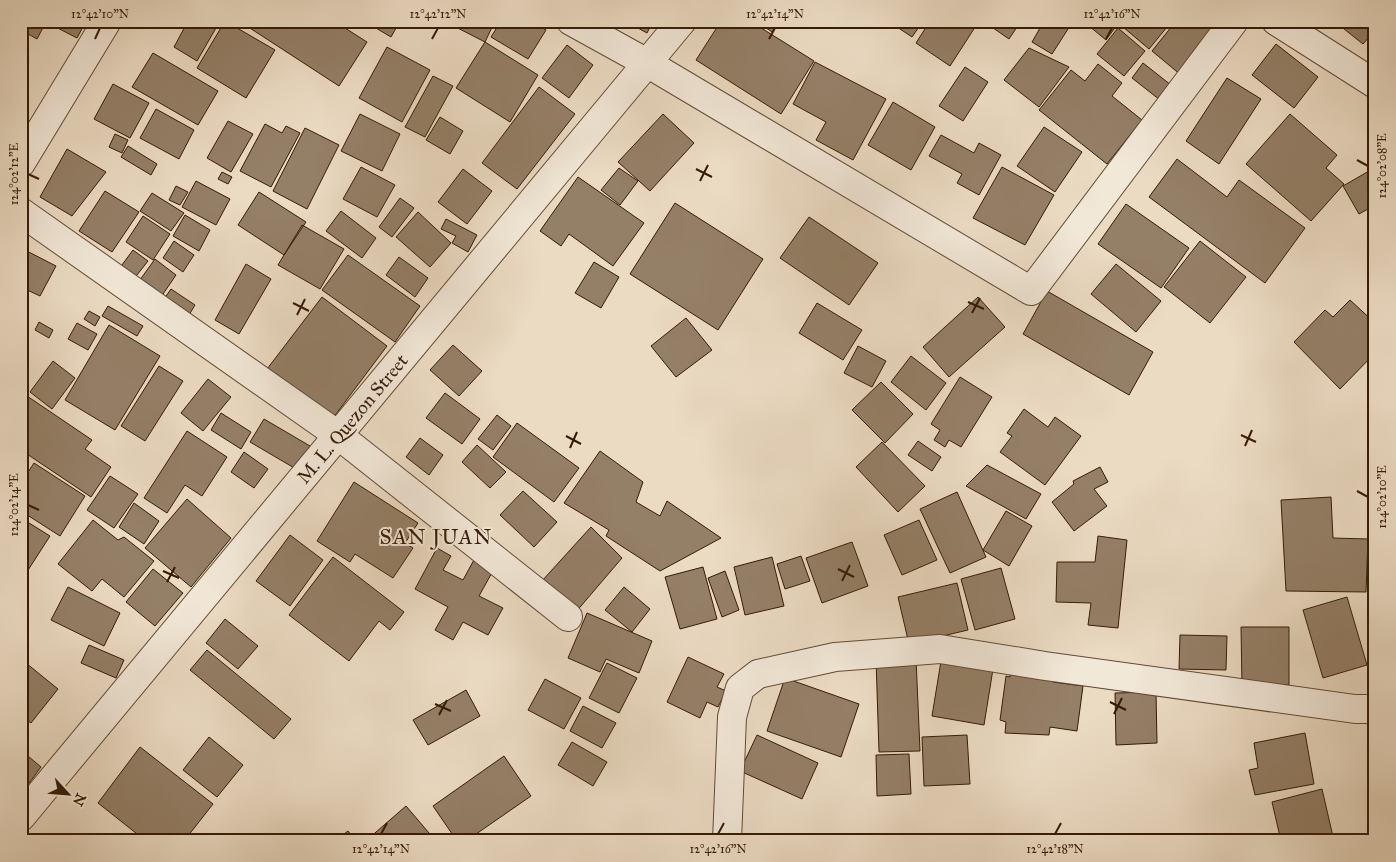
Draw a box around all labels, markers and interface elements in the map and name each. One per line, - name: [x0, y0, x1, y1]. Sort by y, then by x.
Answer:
- text: 12°42'10"N: [71, 7, 129, 21]
- text: 12°42'12"N: [409, 7, 467, 21]
- text: 12°42'14"N: [746, 7, 804, 21]
- text: 12°42'16"N: [1083, 7, 1141, 21]
- text: 124°02'08"E: [1375, 133, 1389, 199]
- text: 124°02'12"E: [7, 142, 21, 205]
- street label: M. L. Quezon Street: [292, 349, 413, 488]
- text: 124°02'10"E: [1375, 465, 1389, 529]
- text: 124°02'14"E: [7, 473, 21, 537]
- district label: SAN JUAN: [380, 524, 492, 550]
- north arrow: [42, 770, 92, 820]
- text: N: [69, 790, 89, 809]
- text: 12°42'14"N: [352, 842, 410, 856]
- text: 12°42'16"N: [689, 842, 747, 856]
- text: 12°42'18"N: [1026, 842, 1084, 856]

